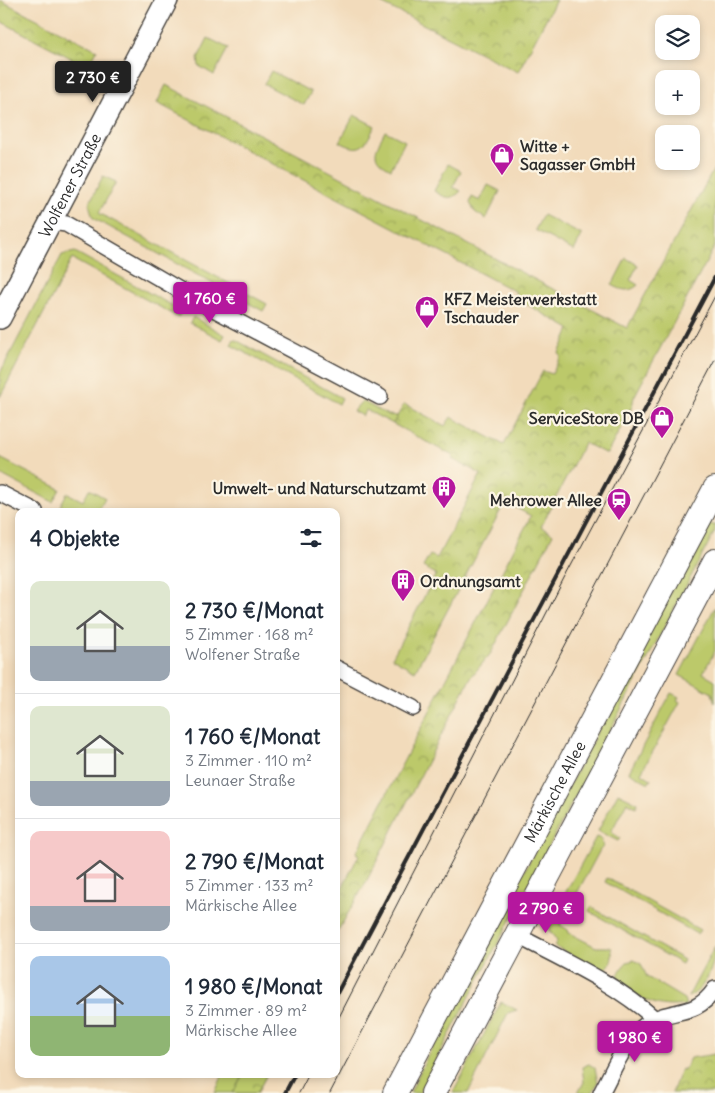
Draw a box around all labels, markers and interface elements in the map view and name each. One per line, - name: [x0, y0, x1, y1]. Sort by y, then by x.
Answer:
- map controls: [655, 15, 700, 170]
- button: layers: [655, 15, 700, 60]
- pin: 2 730 €: [47, 61, 139, 103]
- text: 2 730 €: [66, 67, 120, 87]
- button: +: [655, 70, 700, 115]
- button: −: [655, 125, 700, 170]
- street label: Wolfener Straße: [34, 130, 105, 241]
- place label: Witte + Sagasser GmbH: [520, 136, 636, 175]
- shop icon: Witte + Sagasser GmbH: [489, 142, 515, 176]
- pin: 1 760 €: [164, 282, 256, 324]
- text: 1 760 €: [184, 288, 236, 308]
- place label: KFZ Meisterwerkstatt Tschauder: [444, 289, 598, 327]
- shop icon: KFZ Meisterwerkstatt Tschauder: [414, 295, 440, 329]
- shop icon: ServiceStore DB: [649, 405, 675, 439]
- place label: ServiceStore DB: [529, 408, 645, 428]
- building icon: Umwelt- und Naturschutzamt: [431, 475, 457, 509]
- place label: Umwelt- und Naturschutzamt: [212, 478, 427, 498]
- station icon: Mehrower Allee: [606, 487, 632, 521]
- place label: Mehrower Allee: [490, 490, 602, 510]
- icon: filters: [297, 524, 325, 552]
- text: 4 Objekte: [30, 525, 120, 552]
- building icon: Ordnungsamt: [390, 568, 416, 602]
- place label: Ordnungsamt: [420, 571, 521, 592]
- text: 2 730 €/Monat: [185, 597, 324, 624]
- icon: home: [70, 601, 130, 661]
- text: 5 Zimmer · 168 m²: [185, 624, 314, 644]
- text: Wolfener Straße: [185, 644, 300, 664]
- text: 1 760 €/Monat: [185, 723, 320, 750]
- icon: home: [70, 726, 130, 786]
- street label: Märkische Allee: [520, 737, 590, 846]
- text: 3 Zimmer · 110 m²: [185, 750, 312, 770]
- text: Leunaer Straße: [185, 770, 295, 790]
- text: 2 790 €/Monat: [185, 848, 324, 875]
- icon: home: [70, 851, 130, 911]
- text: 5 Zimmer · 133 m²: [185, 875, 313, 895]
- pin: 2 790 €: [500, 892, 592, 934]
- text: Märkische Allee: [185, 895, 297, 915]
- text: 2 790 €: [519, 898, 573, 918]
- text: 1 980 €/Monat: [185, 973, 322, 1000]
- icon: home: [70, 976, 130, 1036]
- text: 3 Zimmer · 89 m²: [185, 1000, 307, 1020]
- text: Märkische Allee: [185, 1020, 297, 1040]
- pin: 1 980 €: [589, 1020, 681, 1063]
- text: 1 980 €: [608, 1027, 662, 1047]

